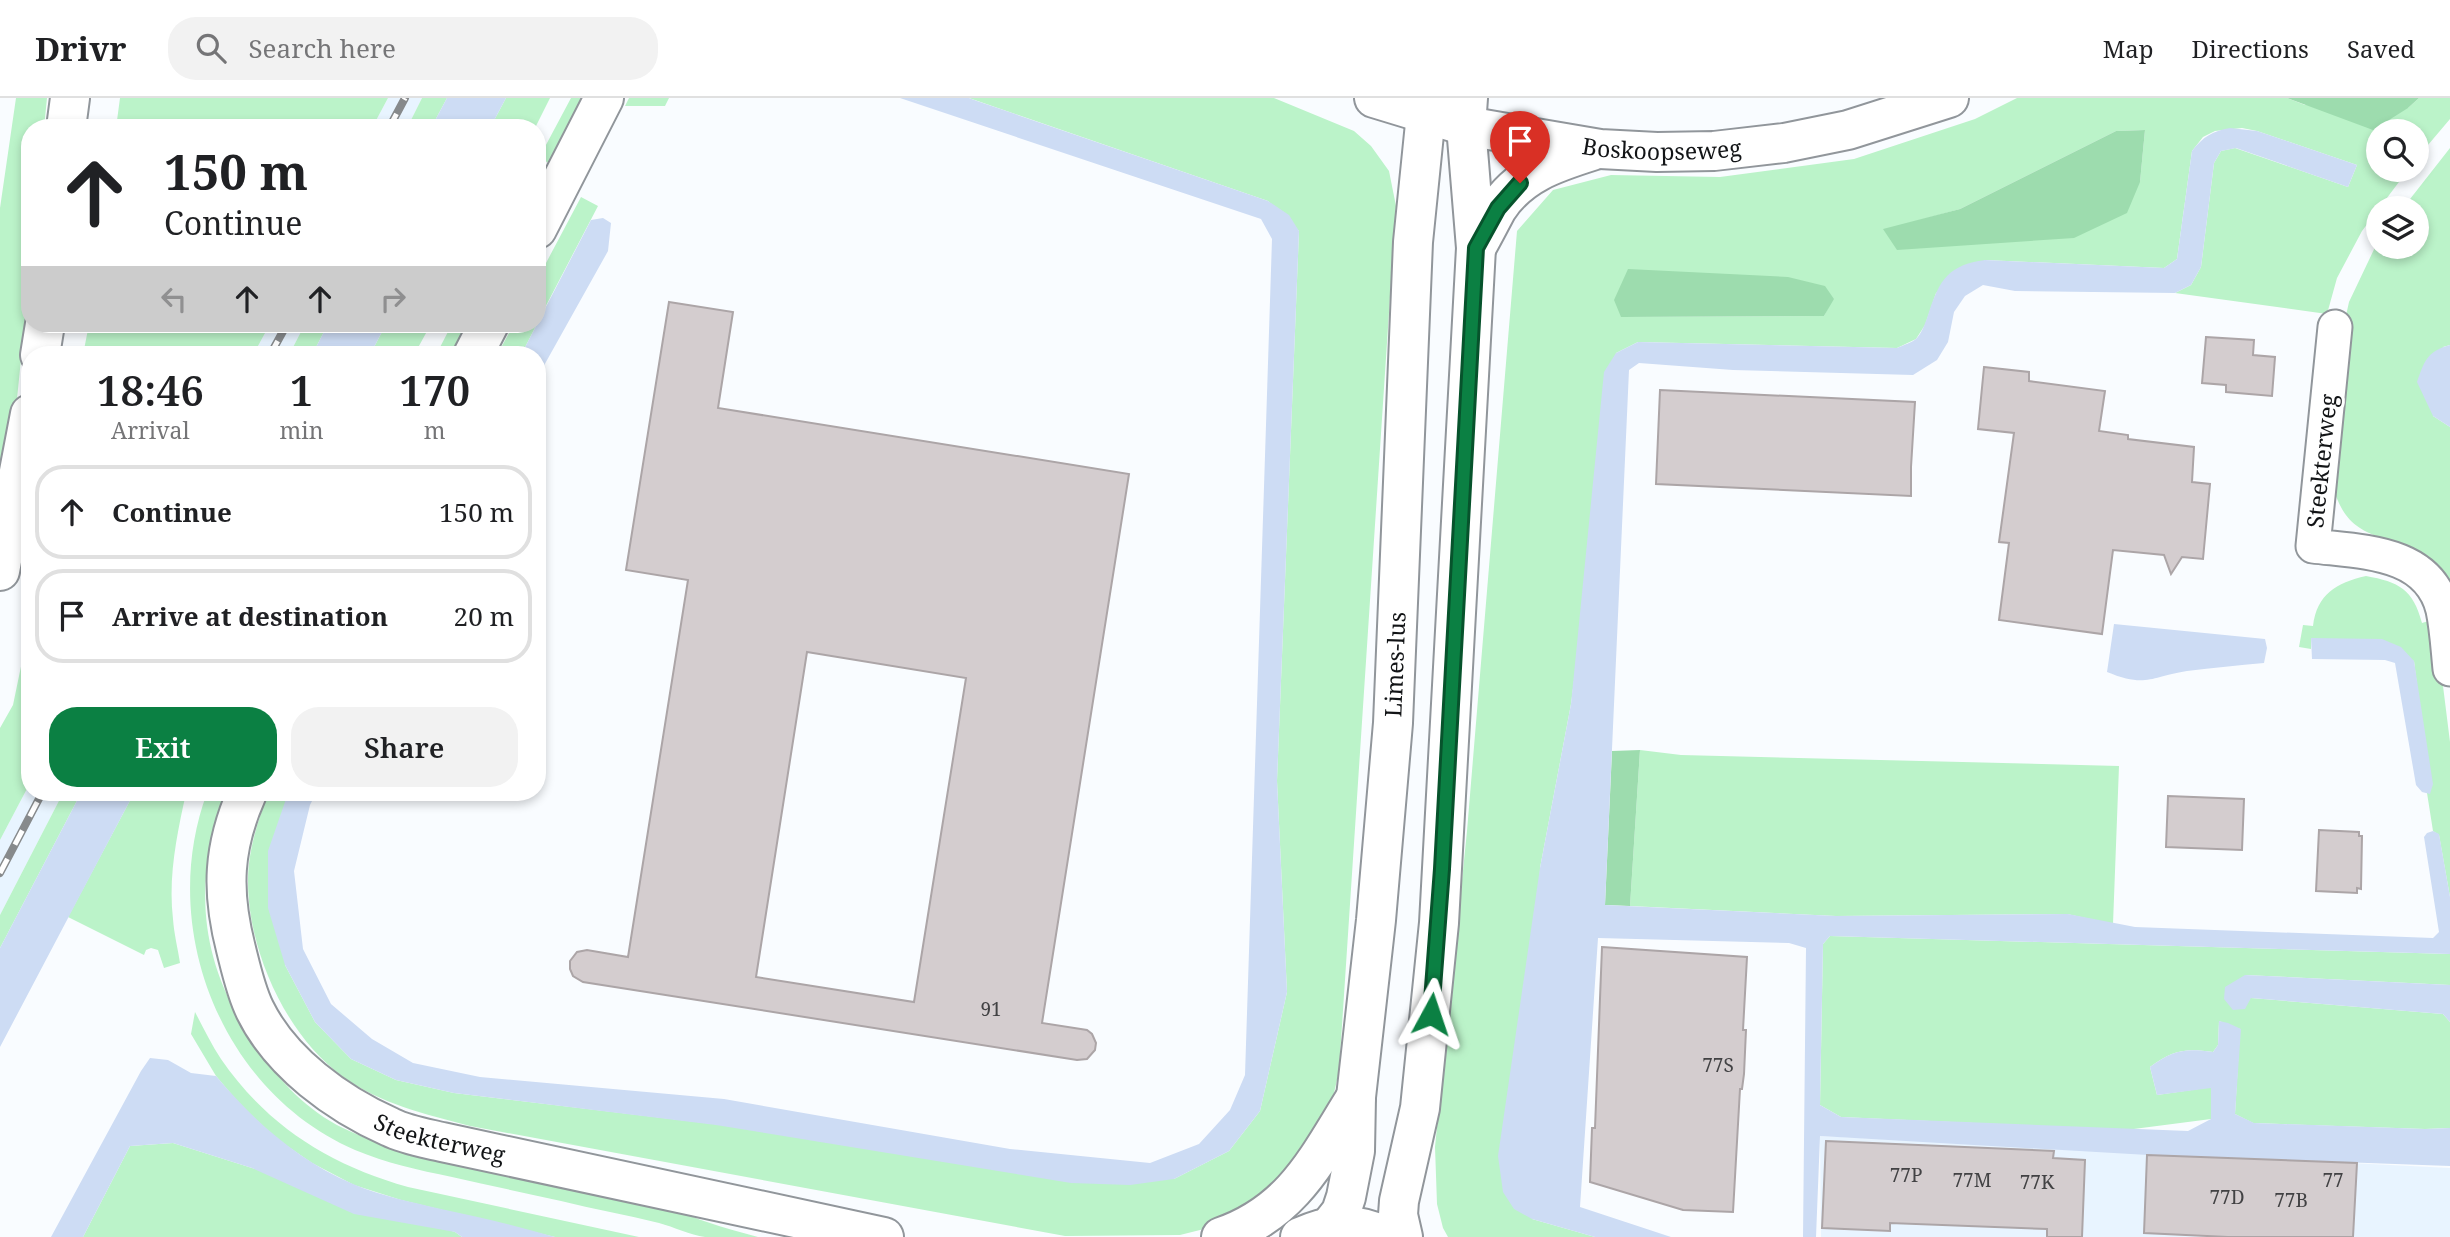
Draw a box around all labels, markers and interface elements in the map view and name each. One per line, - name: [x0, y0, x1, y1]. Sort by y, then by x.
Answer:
- search box: [168, 17, 658, 80]
- text: Drivr: [35, 26, 126, 71]
- icon: search: [192, 29, 230, 67]
- text: Search here: [248, 30, 396, 66]
- text: Map: [2103, 32, 2154, 65]
- text: Directions: [2192, 32, 2309, 65]
- text: Saved: [2347, 32, 2415, 65]
- pin: [1490, 111, 1550, 183]
- map controls: [2366, 119, 2429, 259]
- button: search: [2366, 119, 2429, 182]
- icon: arrive: [1501, 122, 1539, 160]
- street label: Boskoopseweg: [1580, 129, 1744, 167]
- text: 150 m: [164, 138, 308, 204]
- icon: ahead: [49, 147, 140, 238]
- button: layers: [2366, 196, 2429, 259]
- text: Continue: [164, 201, 302, 244]
- icon: left: [155, 280, 193, 318]
- icon: ahead: [228, 280, 266, 318]
- icon: ahead: [301, 280, 339, 318]
- icon: right: [374, 280, 412, 318]
- text: 18:46: [97, 361, 204, 418]
- text: 1: [290, 361, 313, 418]
- text: 170: [399, 361, 470, 418]
- street label: Steekterweg: [2298, 392, 2344, 529]
- text: Arrival: [111, 414, 190, 446]
- text: min: [280, 414, 324, 446]
- text: m: [424, 414, 446, 446]
- icon: ahead: [53, 493, 91, 531]
- text: Continue: [112, 494, 232, 530]
- text: 150 m: [439, 494, 514, 530]
- icon: arrive: [53, 597, 91, 635]
- text: Arrive at destination: [112, 598, 388, 634]
- text: 20 m: [454, 598, 514, 634]
- street label: Limes-lus: [1376, 611, 1413, 718]
- button: Exit: [49, 707, 277, 787]
- button: Share: [291, 707, 518, 787]
- position arrow: [1394, 977, 1468, 1051]
- house number: 91: [980, 996, 1002, 1022]
- house number: 77S: [1702, 1052, 1734, 1078]
- street label: Steekterweg: [369, 1105, 509, 1170]
- house number: 77P: [1890, 1162, 1922, 1188]
- house number: 77M: [1952, 1167, 1992, 1193]
- house number: 77: [2322, 1167, 2344, 1193]
- house number: 77K: [2020, 1169, 2055, 1195]
- house number: 77D: [2209, 1184, 2245, 1210]
- house number: 77B: [2274, 1187, 2308, 1213]

